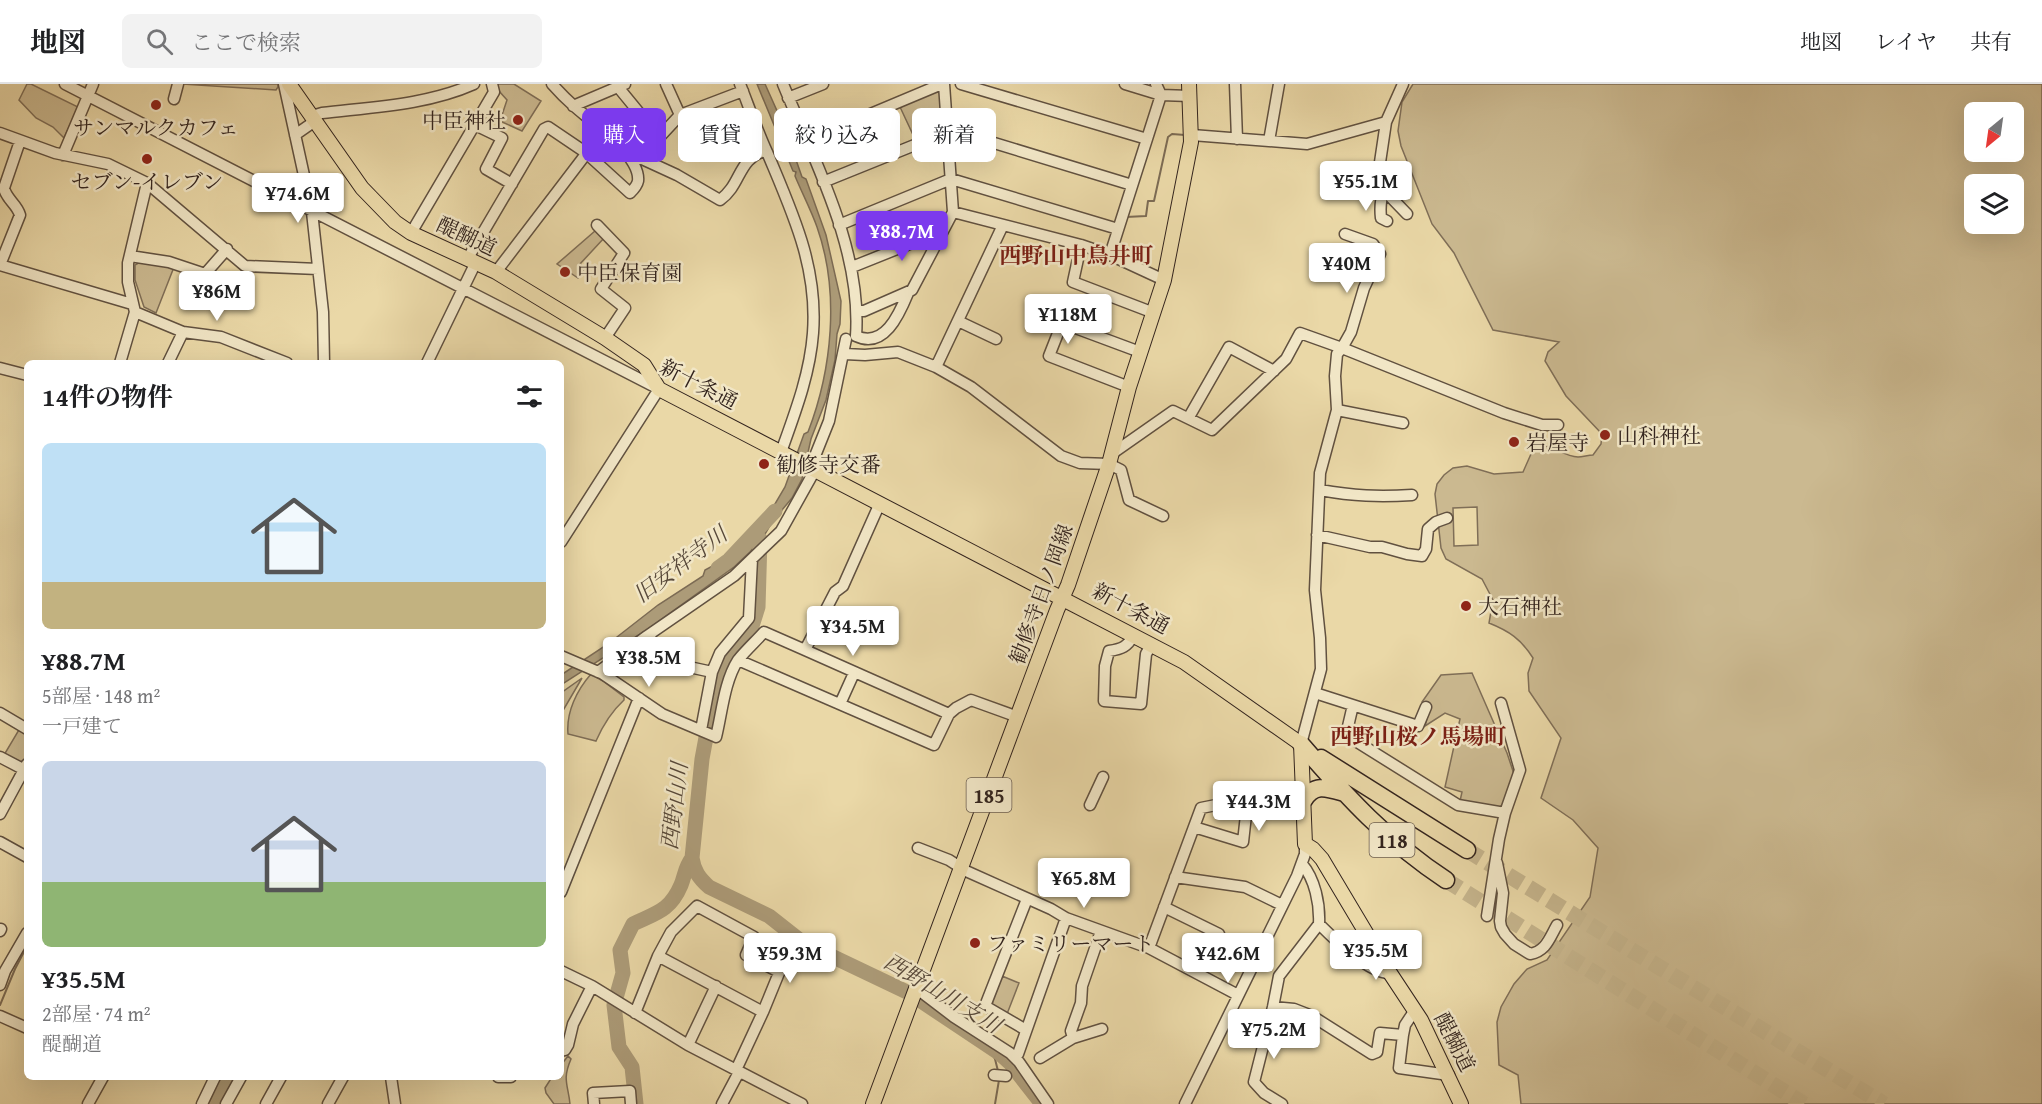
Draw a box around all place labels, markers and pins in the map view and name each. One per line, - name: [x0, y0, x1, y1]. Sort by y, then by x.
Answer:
- marker: サンマルクカフェ: [149, 98, 163, 112]
- place label: 中臣神社: [422, 105, 506, 136]
- place label: サンマルクカフェ: [73, 112, 239, 143]
- marker: 中臣神社: [511, 113, 525, 127]
- marker: セブン-イレブン: [140, 152, 154, 166]
- pin: ¥55.1M: [1317, 161, 1415, 212]
- place label: セブン-イレブン: [71, 166, 223, 197]
- pin: ¥74.6M: [249, 173, 347, 224]
- pin: ¥88.7M: [853, 211, 951, 262]
- pin: ¥40M: [1311, 243, 1383, 294]
- place label: 中臣保育園: [577, 257, 682, 288]
- marker: 中臣保育園: [558, 265, 572, 279]
- pin: ¥86M: [181, 271, 253, 322]
- pin: ¥118M: [1026, 294, 1110, 345]
- place label: 山科神社: [1617, 420, 1701, 451]
- place label: 岩屋寺: [1526, 427, 1589, 458]
- marker: 山科神社: [1598, 428, 1612, 442]
- marker: 岩屋寺: [1507, 435, 1521, 449]
- place label: 勧修寺交番: [776, 449, 881, 480]
- marker: 勧修寺交番: [757, 457, 771, 471]
- place label: 大石神社: [1478, 591, 1562, 622]
- marker: 大石神社: [1459, 599, 1473, 613]
- pin: ¥34.5M: [804, 606, 902, 657]
- pin: ¥38.5M: [600, 637, 698, 688]
- pin: ¥44.3M: [1210, 781, 1308, 832]
- pin: ¥65.8M: [1035, 858, 1133, 909]
- place label: ファミリーマート: [987, 928, 1155, 959]
- pin: ¥35.5M: [1327, 930, 1425, 981]
- pin: ¥59.3M: [741, 933, 839, 984]
- pin: ¥42.6M: [1179, 933, 1277, 984]
- marker: ファミリーマート: [968, 936, 982, 950]
- pin: ¥75.2M: [1225, 1009, 1323, 1060]

